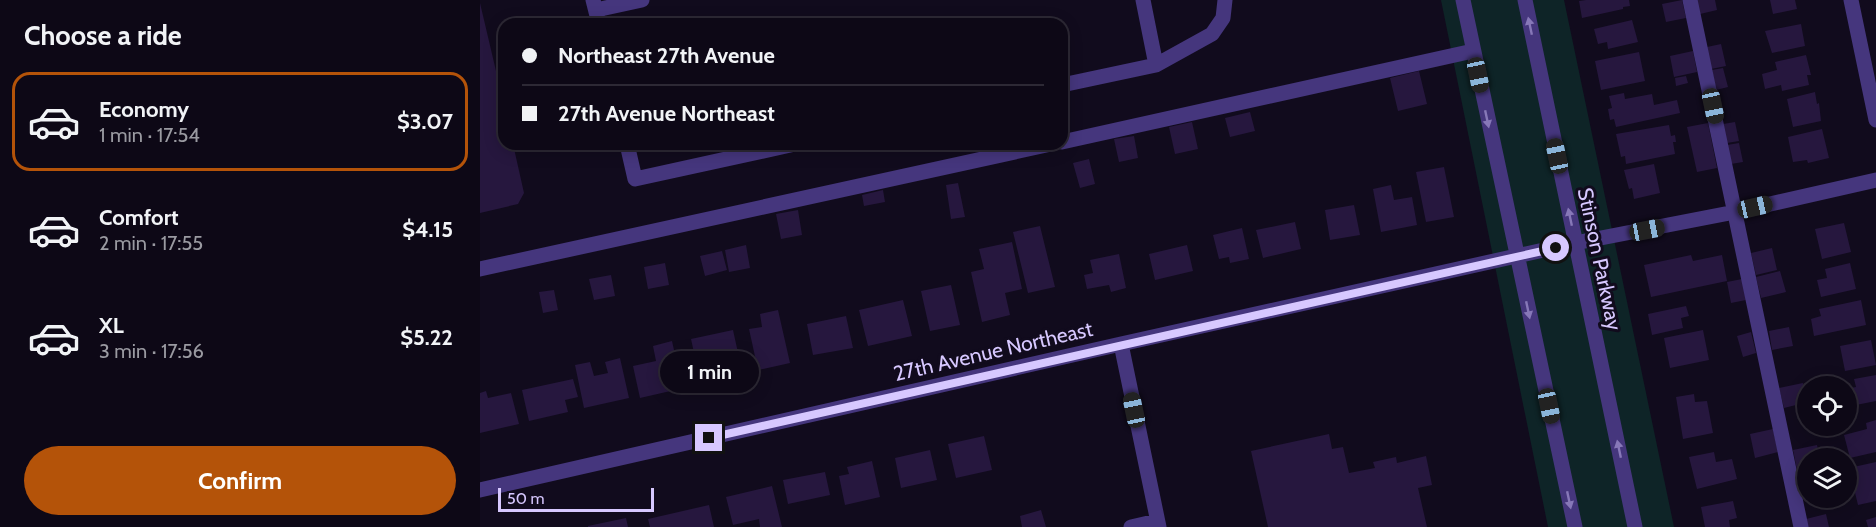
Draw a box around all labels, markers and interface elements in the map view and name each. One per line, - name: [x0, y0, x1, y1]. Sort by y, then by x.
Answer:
- one-way arrow: [1525, 17, 1534, 36]
- text: Choose a ride: [24, 19, 182, 52]
- text: Northeast 27th Avenue: [558, 42, 775, 69]
- car: [1465, 56, 1491, 94]
- car: [1700, 87, 1726, 125]
- icon: car: [27, 95, 81, 149]
- text: Economy: [99, 96, 189, 123]
- text: 27th Avenue Northeast: [558, 100, 775, 127]
- text: $3.07: [397, 108, 453, 135]
- one-way arrow: [1483, 110, 1493, 128]
- text: 1 min · 17:54: [99, 123, 200, 147]
- car: [1544, 137, 1570, 175]
- street label: Stinson Parkway: [1573, 185, 1627, 333]
- car: [1735, 194, 1775, 220]
- icon: car: [27, 203, 81, 257]
- text: Comfort: [99, 204, 178, 231]
- one-way arrow: [1565, 208, 1574, 227]
- text: $4.15: [402, 216, 453, 243]
- car: [1628, 218, 1666, 242]
- text: 2 min · 17:55: [99, 231, 203, 255]
- route start: [1542, 234, 1569, 261]
- one-way arrow: [1524, 300, 1533, 319]
- icon: car: [27, 311, 81, 365]
- text: XL: [99, 312, 124, 339]
- street label: 27th Avenue Northeast: [891, 316, 1095, 386]
- text: $5.22: [400, 324, 453, 351]
- text: 3 min · 17:56: [99, 339, 204, 363]
- callout: 1 min: [660, 351, 758, 393]
- text: 1 min: [687, 360, 732, 384]
- map controls: [1797, 376, 1857, 508]
- button: locate: [1797, 376, 1857, 436]
- car: [1536, 387, 1562, 425]
- car: [1121, 391, 1147, 429]
- route end: [695, 424, 722, 451]
- one-way arrow: [1614, 440, 1623, 459]
- button: Confirm: [24, 446, 456, 515]
- button: layers: [1797, 448, 1857, 508]
- scale bar: [498, 485, 654, 512]
- text: 50 m: [507, 489, 544, 508]
- one-way arrow: [1565, 491, 1574, 510]

